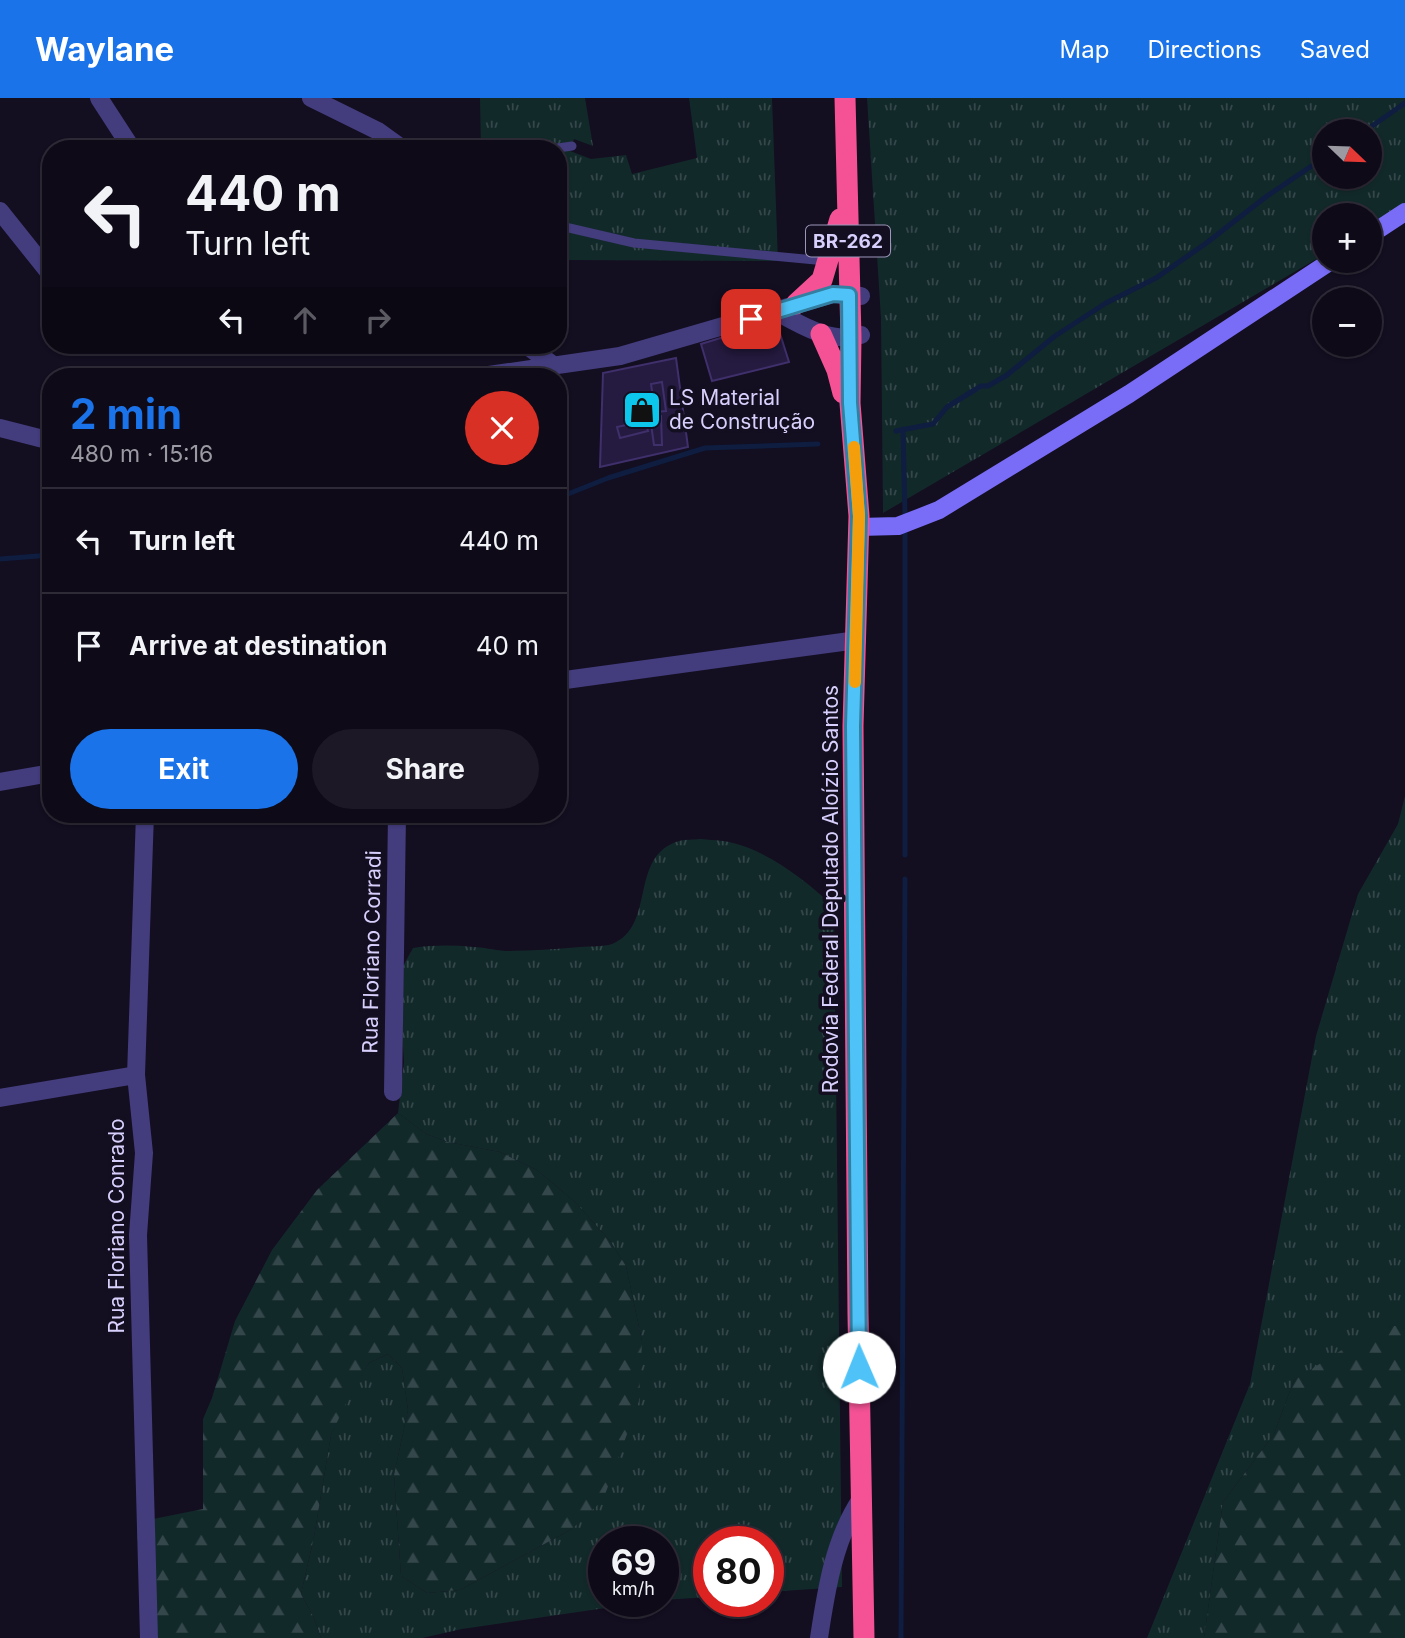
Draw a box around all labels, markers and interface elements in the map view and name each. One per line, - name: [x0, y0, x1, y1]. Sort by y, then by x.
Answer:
- text: Waylane: [35, 29, 174, 69]
- text: Map: [1060, 35, 1109, 64]
- text: Directions: [1147, 35, 1262, 64]
- text: Saved: [1300, 35, 1370, 64]
- north arrow: [1312, 119, 1382, 189]
- map controls: [1312, 119, 1382, 357]
- text: 440 m: [185, 164, 341, 223]
- icon: left: [70, 168, 161, 259]
- button: +: [1312, 203, 1382, 273]
- text: Turn left: [185, 224, 310, 263]
- road number: BR-262: [806, 225, 890, 256]
- button: −: [1312, 287, 1382, 357]
- pin: [721, 289, 781, 349]
- icon: arrive: [732, 300, 770, 338]
- icon: left: [213, 301, 251, 339]
- icon: ahead: [286, 301, 324, 339]
- icon: right: [359, 301, 397, 339]
- place label: LS Material de Construção: [669, 385, 815, 434]
- text: 2 min: [70, 388, 182, 439]
- shop icon: LS Material de Construção: [621, 389, 663, 431]
- button: close: [465, 391, 539, 465]
- text: 480 m · 15:16: [70, 440, 213, 468]
- icon: left: [70, 522, 108, 560]
- text: Turn left: [129, 525, 235, 556]
- text: 440 m: [459, 525, 539, 556]
- icon: arrive: [70, 627, 108, 665]
- text: Arrive at destination: [129, 630, 388, 661]
- text: 40 m: [476, 630, 539, 661]
- street label: Rodovia Federal Deputado Aloízio Santos: [818, 685, 843, 1093]
- button: Exit: [70, 729, 298, 809]
- button: Share: [312, 729, 539, 809]
- street label: Rua Floriano Corradi: [357, 850, 386, 1054]
- street label: Rua Floriano Conrado: [104, 1118, 129, 1334]
- position arrow: [822, 1330, 896, 1404]
- speed limit sign: 80: [693, 1526, 784, 1617]
- text: 69: [611, 1541, 656, 1583]
- text: km/h: [612, 1578, 655, 1599]

